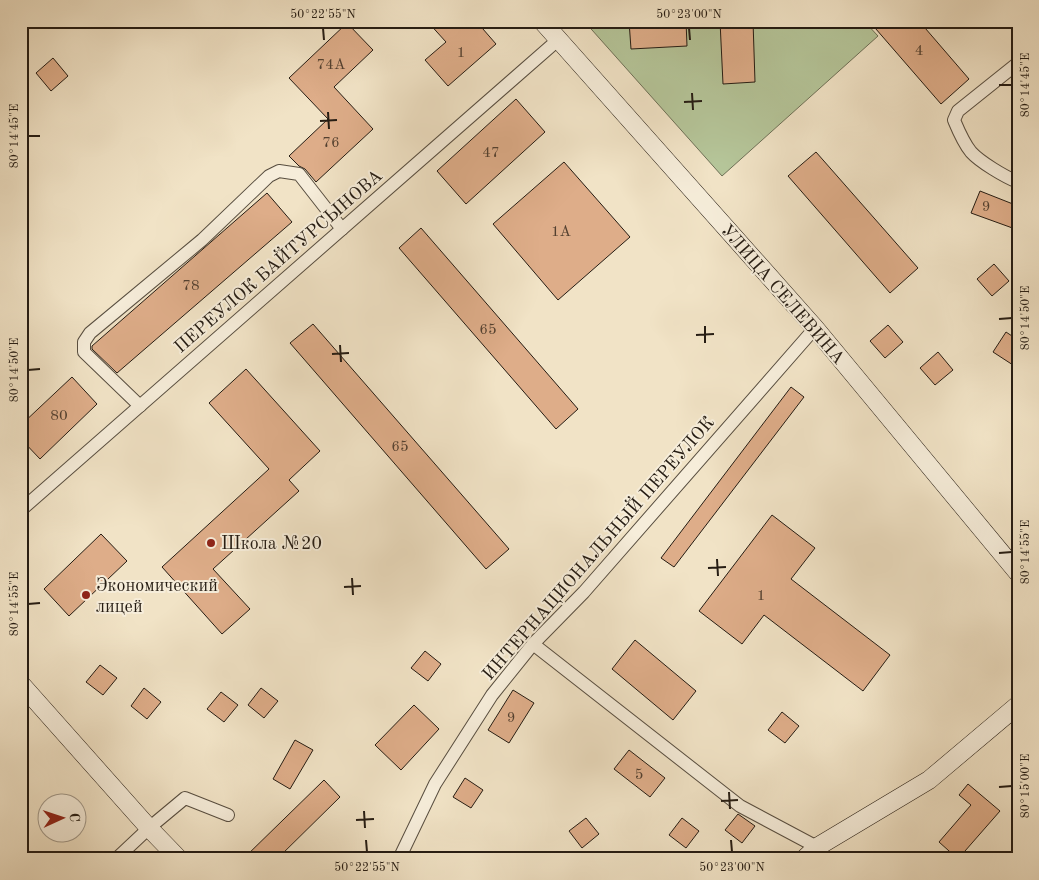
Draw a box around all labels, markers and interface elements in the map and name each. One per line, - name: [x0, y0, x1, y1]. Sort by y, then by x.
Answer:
- text: 50°22'55"N: [290, 8, 356, 21]
- text: 50°23'00"N: [656, 8, 722, 21]
- house number: 4: [915, 44, 923, 59]
- house number: 1: [457, 46, 465, 61]
- text: 80°14'45"E: [1019, 53, 1032, 117]
- house number: 74А: [317, 58, 346, 73]
- text: 80°14'45"E: [8, 104, 21, 168]
- house number: 76: [322, 136, 340, 151]
- house number: 47: [482, 146, 500, 161]
- street label: ПЕРЕУЛОК БАЙТУРСЫНОВА: [169, 163, 386, 357]
- house number: 9: [982, 200, 990, 215]
- street label: УЛИЦА СЕЛЕВИНА: [717, 221, 848, 368]
- house number: 1А: [551, 225, 572, 240]
- house number: 78: [182, 279, 200, 294]
- text: 80°14'50"E: [1019, 286, 1032, 350]
- house number: 65: [479, 323, 497, 338]
- text: 80°14'50"E: [8, 338, 21, 402]
- house number: 80: [50, 409, 68, 424]
- street label: ИНТЕРНАЦИОНАЛЬНЫЙ ПЕРЕУЛОК: [476, 411, 718, 684]
- house number: 65: [391, 440, 409, 455]
- text: 80°14'55"E: [1019, 520, 1032, 584]
- place label: Школа №20: [221, 535, 322, 553]
- marker: Школа №20: [205, 537, 217, 549]
- text: 80°14'55"E: [8, 572, 21, 636]
- place label: Экономический лицей: [96, 577, 218, 616]
- marker: Экономический лицей: [80, 589, 92, 601]
- house number: 1: [757, 589, 765, 604]
- house number: 9: [507, 711, 515, 726]
- text: 80°15'00"E: [1019, 754, 1032, 818]
- house number: 5: [635, 768, 643, 783]
- north arrow: [38, 792, 88, 842]
- text: С: [67, 812, 81, 822]
- text: 50°22'55"N: [334, 861, 400, 874]
- text: 50°23'00"N: [699, 861, 765, 874]

